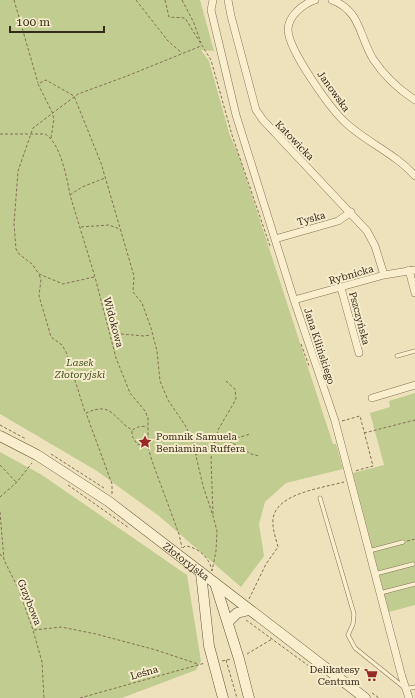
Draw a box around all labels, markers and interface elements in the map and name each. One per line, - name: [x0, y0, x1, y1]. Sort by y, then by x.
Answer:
- scale bar: [10, 8, 104, 34]
- text: 100 m: [16, 15, 50, 29]
- street label: Janowska: [315, 69, 352, 114]
- street label: Katowicka: [273, 118, 317, 163]
- street label: Tyska: [296, 209, 327, 228]
- street label: Rybnicka: [328, 263, 375, 286]
- street label: Pszczyńska: [347, 290, 372, 346]
- street label: Widokowa: [102, 296, 126, 349]
- street label: Jana Kilińskiego: [302, 307, 337, 386]
- park label: Lasek Złotoryjski: [54, 357, 105, 380]
- place label: Pomnik Samuela Beniamina Ruffera: [156, 431, 246, 454]
- place icon: Pomnik Samuela Beniamina Ruffera: [137, 434, 153, 450]
- street label: Złotoryjska: [161, 540, 212, 583]
- street label: Grzybowa: [15, 578, 44, 627]
- street label: Leśna: [129, 663, 160, 682]
- place label: Delikatesy Centrum: [310, 664, 360, 687]
- supermarket icon: Delikatesy Centrum: [363, 667, 379, 683]

